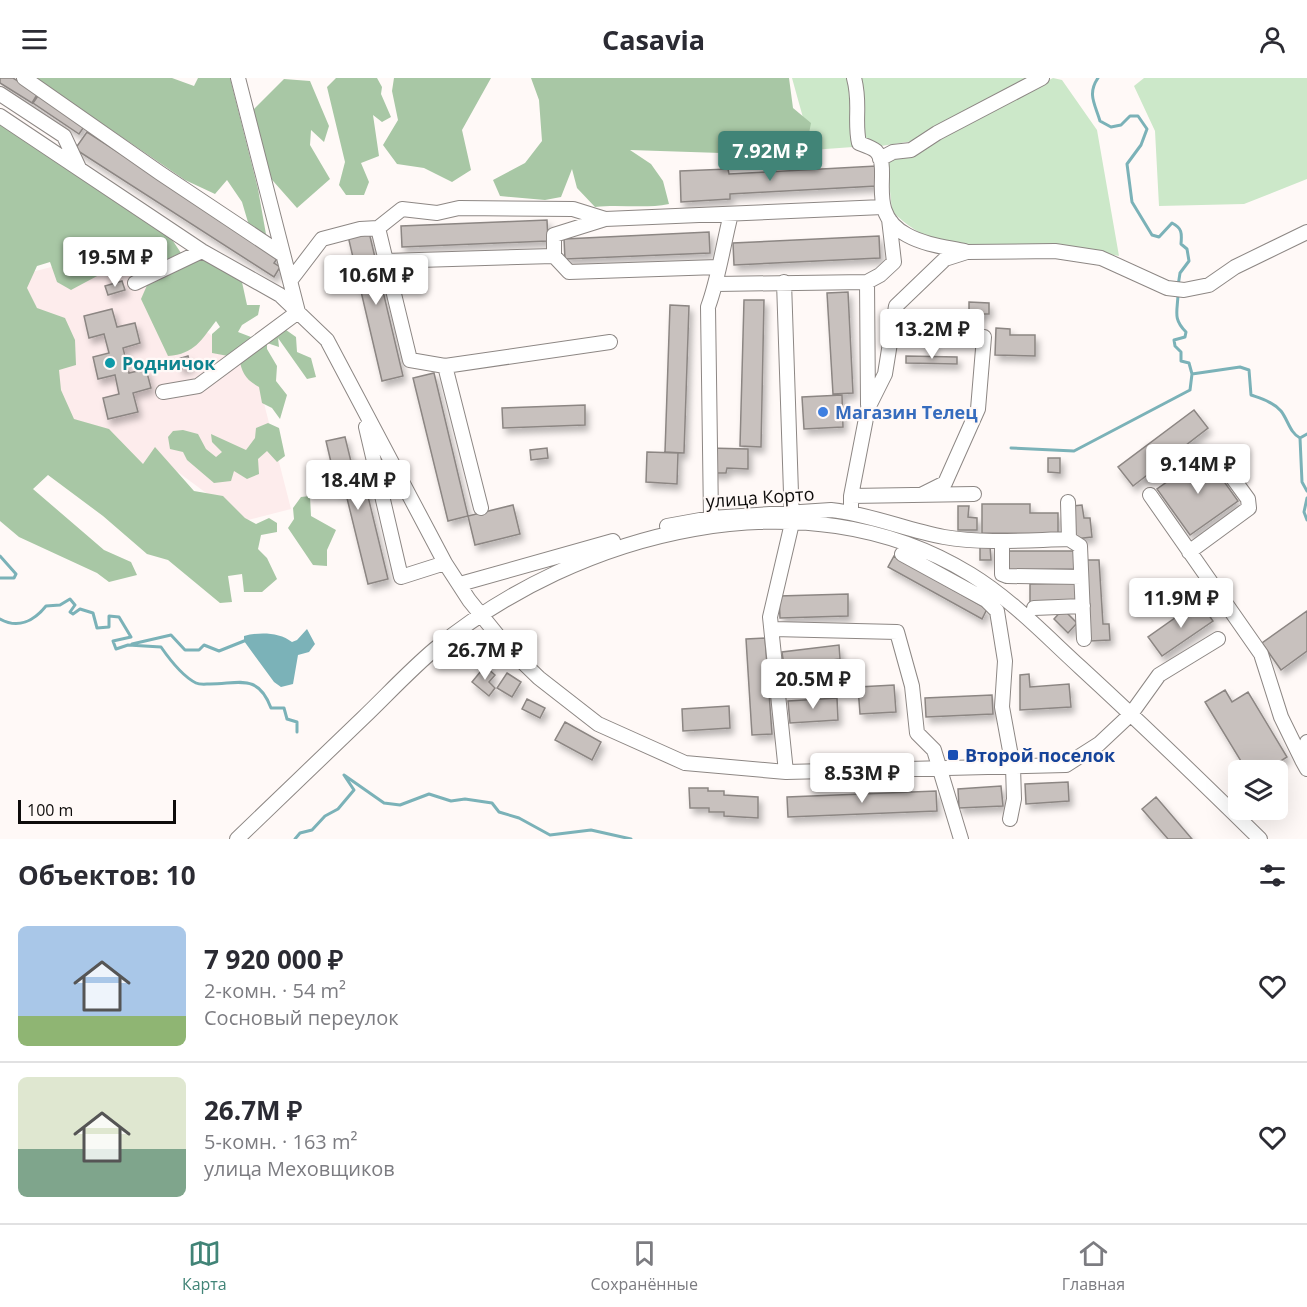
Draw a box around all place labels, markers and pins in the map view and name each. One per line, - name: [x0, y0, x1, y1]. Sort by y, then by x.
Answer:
- pin: 7.92M ₽: [715, 131, 825, 182]
- pin: 19.5M ₽: [60, 237, 170, 288]
- pin: 10.6M ₽: [321, 255, 431, 306]
- pin: 13.2M ₽: [877, 309, 987, 360]
- place label: Родничок: [122, 351, 216, 375]
- marker: Родничок: [103, 356, 117, 370]
- place label: Магазин Телец: [835, 400, 978, 424]
- marker: Магазин Телец: [816, 405, 830, 419]
- pin: 9.14M ₽: [1143, 444, 1253, 495]
- pin: 18.4M ₽: [303, 460, 413, 511]
- pin: 11.9M ₽: [1126, 578, 1236, 629]
- pin: 26.7M ₽: [430, 630, 540, 681]
- pin: 20.5M ₽: [758, 659, 868, 710]
- place label: Второй поселок: [965, 743, 1116, 767]
- marker: Второй поселок: [946, 748, 960, 762]
- pin: 8.53M ₽: [807, 753, 917, 804]

